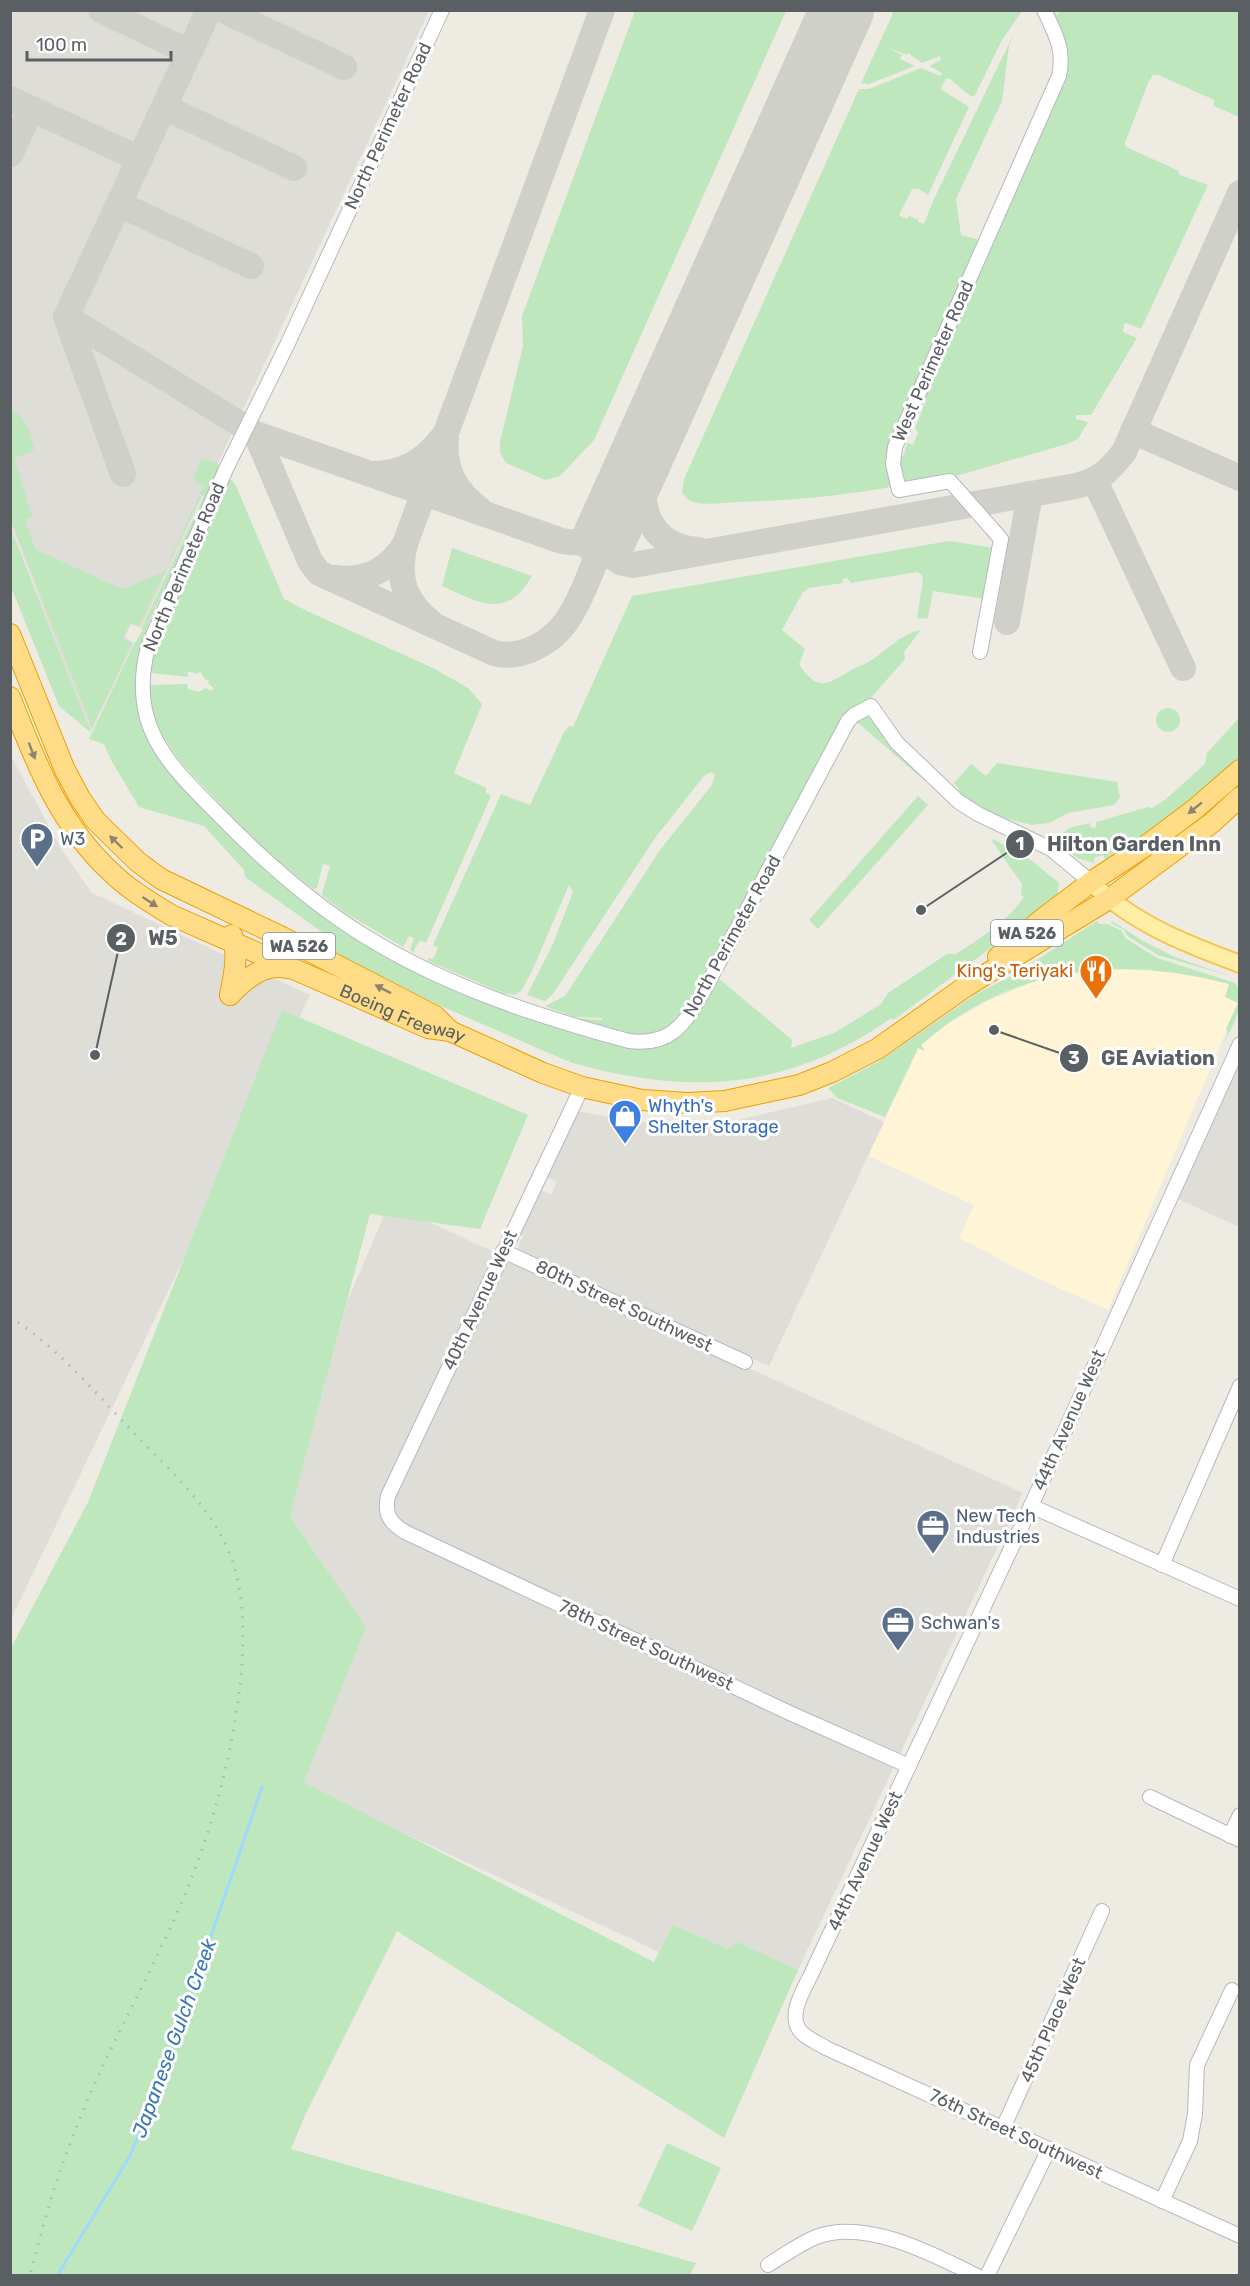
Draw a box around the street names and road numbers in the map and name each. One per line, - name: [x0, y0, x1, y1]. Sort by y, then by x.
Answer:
- street label: North Perimeter Road: [340, 39, 436, 213]
- street label: West Perimeter Road: [888, 277, 978, 445]
- street label: North Perimeter Road: [138, 479, 230, 655]
- street label: North Perimeter Road: [678, 851, 786, 1021]
- road number: WA 526: [991, 920, 1063, 946]
- road number: WA 526: [263, 933, 335, 959]
- street label: Boeing Freeway: [336, 979, 469, 1048]
- street label: 40th Avenue West: [438, 1226, 522, 1374]
- street label: 80th Street Southwest: [532, 1255, 716, 1357]
- street label: 44th Avenue West: [1028, 1346, 1110, 1494]
- street label: 78th Street Southwest: [555, 1595, 737, 1695]
- street label: 44th Avenue West: [823, 1788, 907, 1934]
- street label: 45th Place West: [1016, 1954, 1090, 2086]
- street label: 76th Street Southwest: [926, 2084, 1106, 2184]

